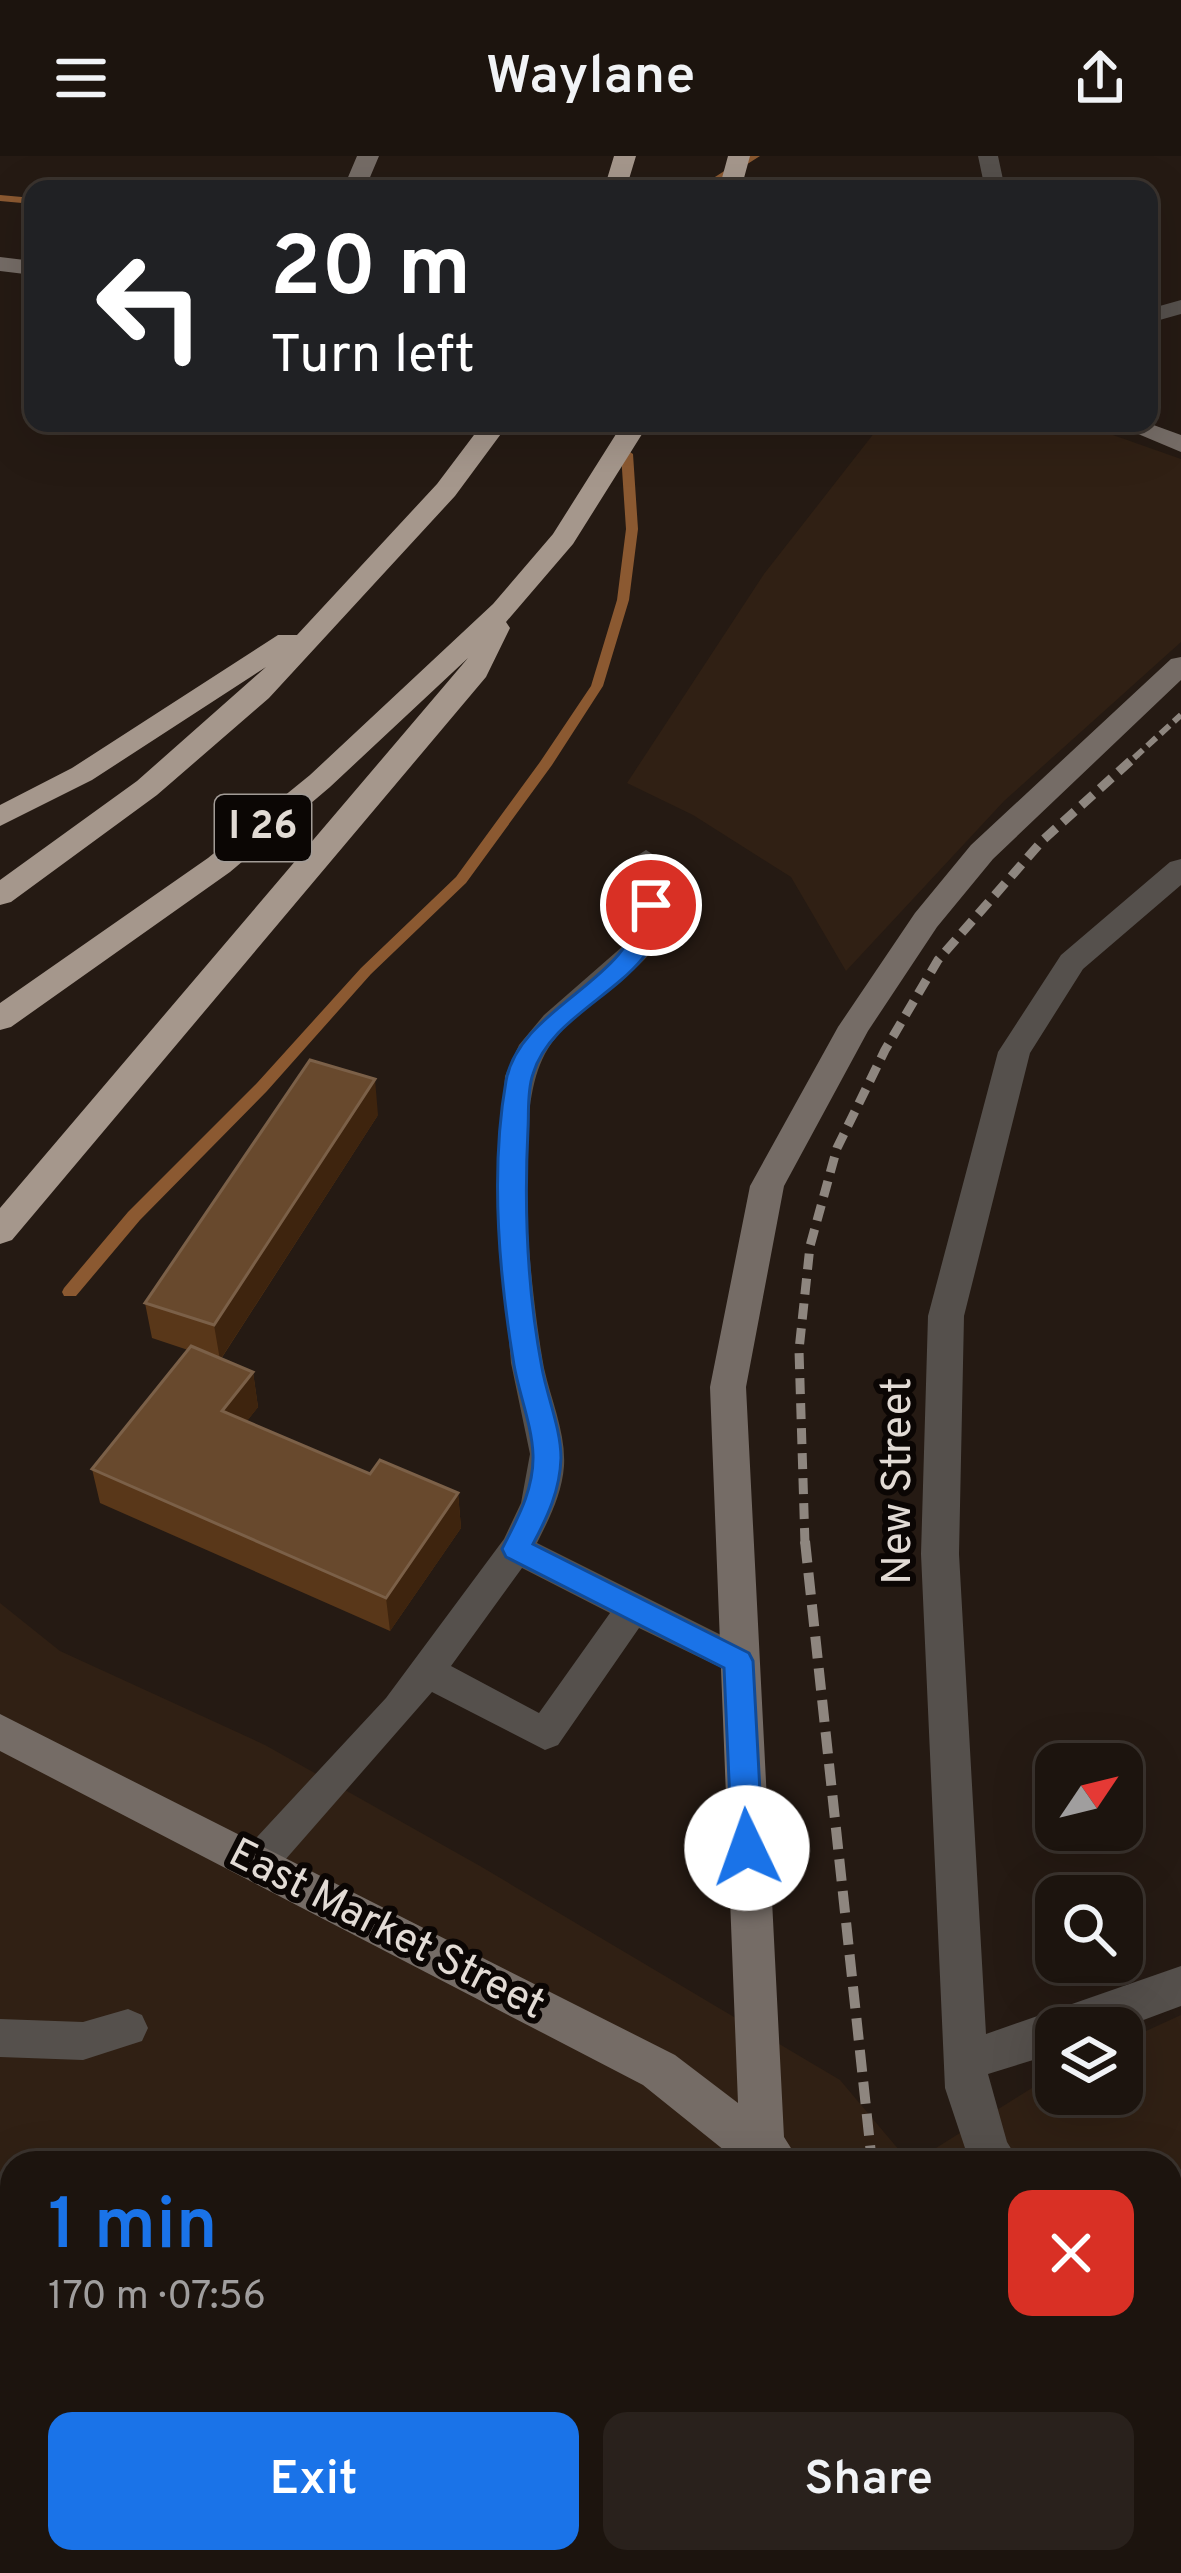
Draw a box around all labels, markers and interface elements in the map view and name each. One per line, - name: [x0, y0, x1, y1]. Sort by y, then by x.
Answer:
- text: Waylane: [486, 44, 695, 113]
- icon: menu: [48, 45, 114, 111]
- icon: share: [1067, 45, 1133, 111]
- text: 20 m: [270, 219, 471, 325]
- icon: left: [72, 228, 228, 384]
- text: Turn left: [270, 323, 475, 392]
- road number: I 26: [215, 795, 311, 861]
- pin: [600, 854, 702, 956]
- icon: arrive: [618, 872, 684, 938]
- street label: New Street: [873, 1377, 926, 1585]
- north arrow: [1035, 1743, 1143, 1851]
- map controls: [1035, 1743, 1143, 2115]
- position arrow: [684, 1785, 810, 1911]
- street label: East Market Street: [219, 1828, 553, 2034]
- button: search: [1035, 1875, 1143, 1983]
- button: layers: [1035, 2007, 1143, 2115]
- text: 1 min: [48, 2183, 218, 2275]
- button: close: [1008, 2190, 1134, 2316]
- text: 170 m · 07:56: [48, 2274, 266, 2323]
- button: Exit: [48, 2412, 579, 2550]
- button: Share: [603, 2412, 1134, 2550]

